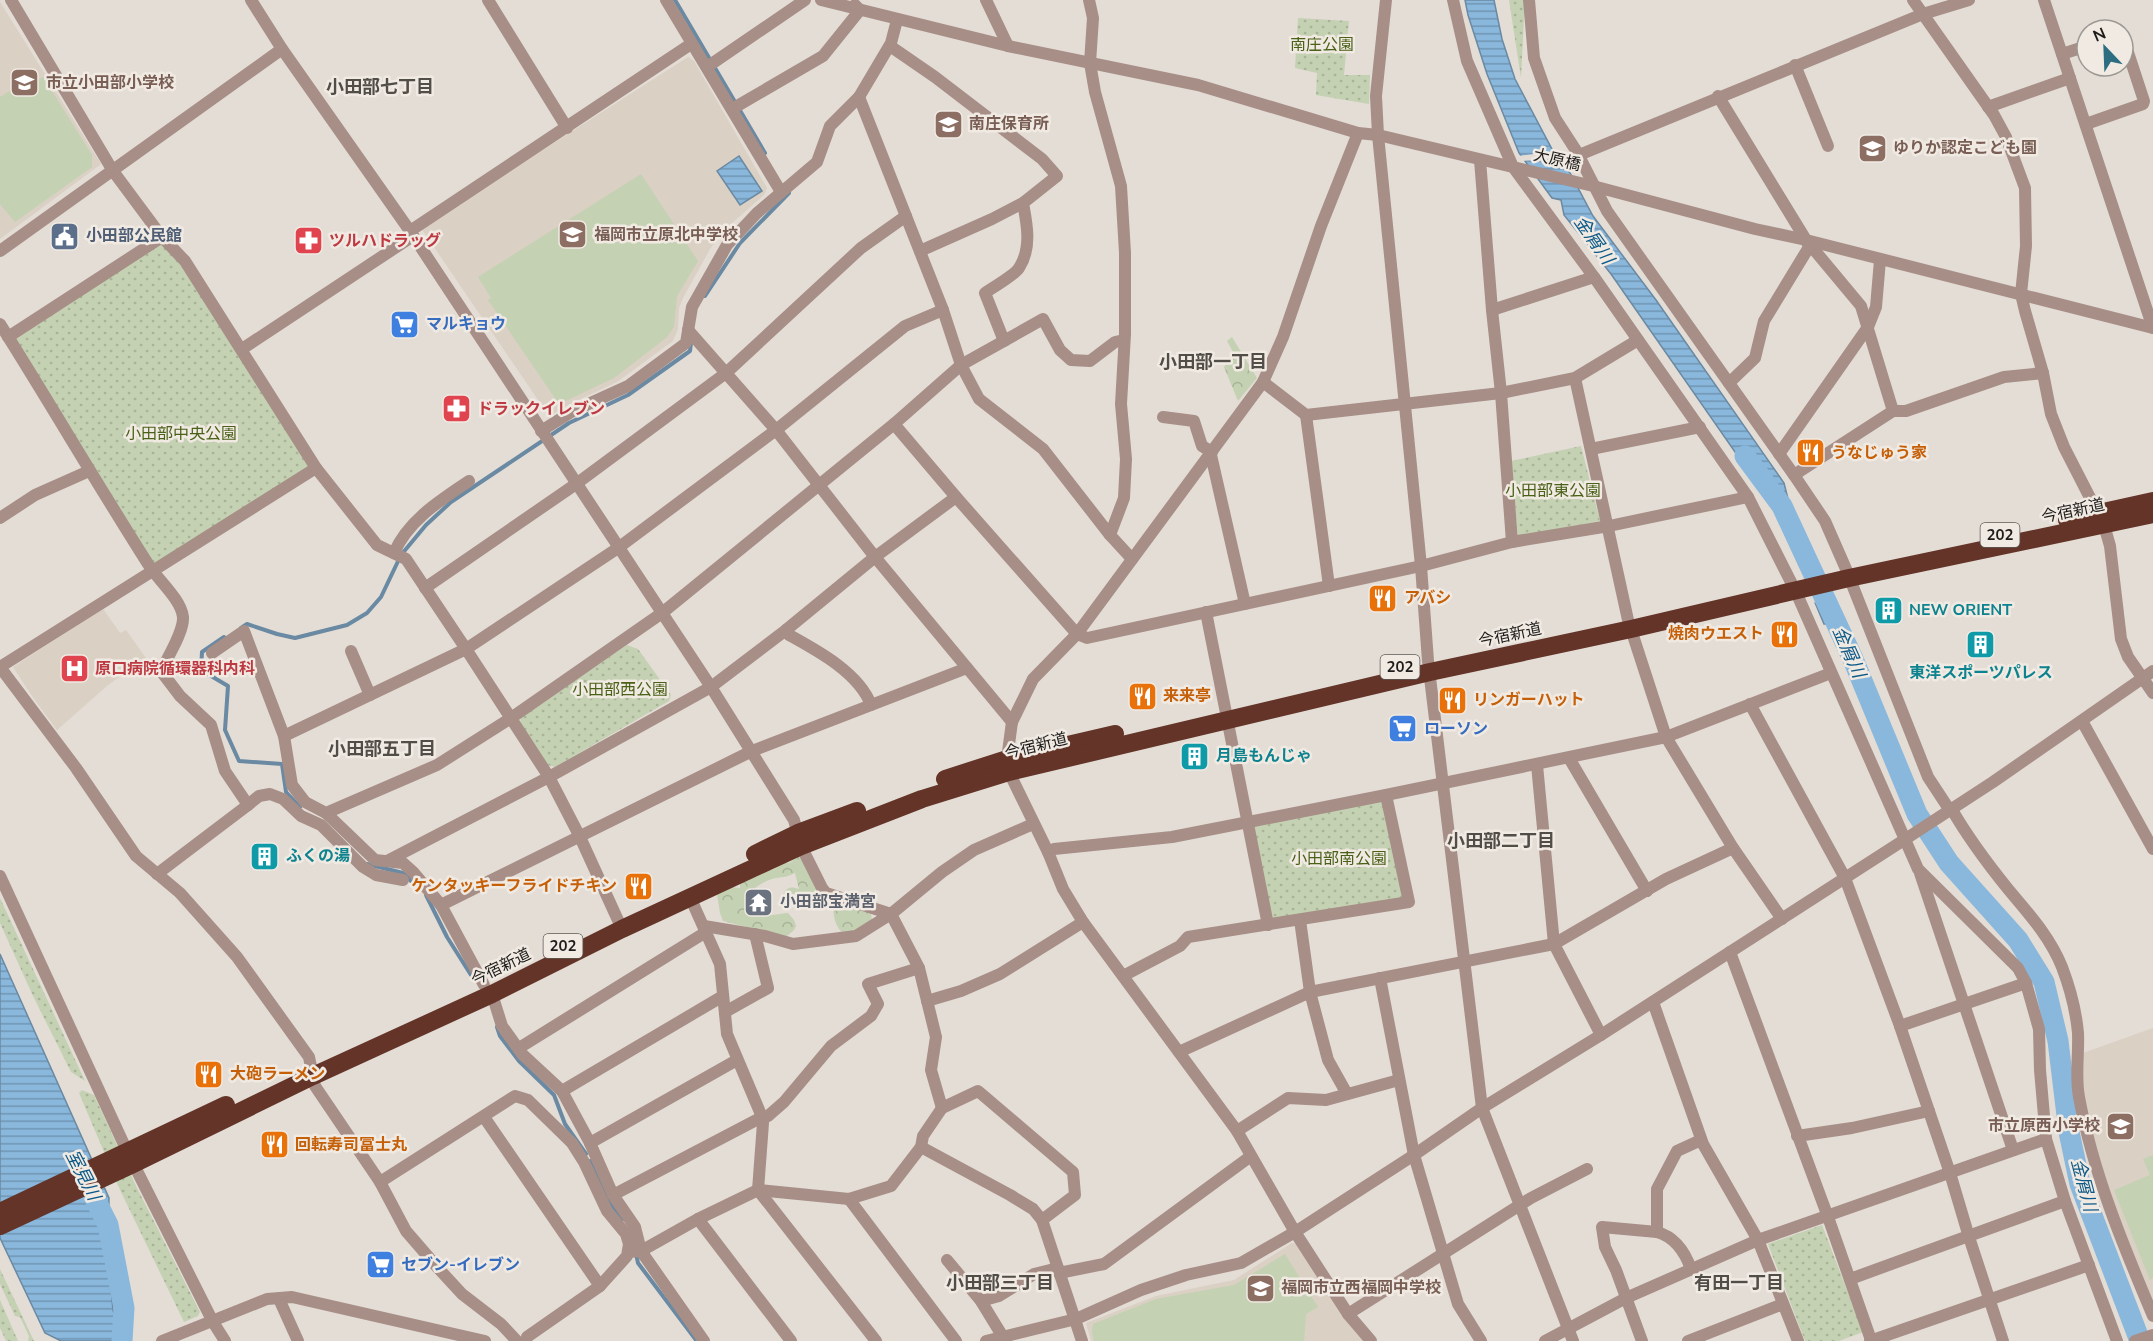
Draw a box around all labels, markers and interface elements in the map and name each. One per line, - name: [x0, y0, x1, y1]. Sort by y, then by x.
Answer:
- north arrow: [2075, 18, 2135, 78]
- text: N: [2090, 23, 2109, 48]
- park label: 南庄公園: [1290, 34, 1354, 56]
- school or university icon: 市立小田部小学校: [9, 67, 41, 99]
- place label: 市立小田部小学校: [46, 72, 174, 94]
- district label: 小田部七丁目: [326, 75, 434, 99]
- school or university icon: 南庄保育所: [932, 108, 964, 140]
- place label: 南庄保育所: [969, 113, 1049, 135]
- school or university icon: ゆりか認定こども園: [1856, 132, 1888, 164]
- place label: ゆりか認定こども園: [1893, 137, 2037, 159]
- street label: 大原橋: [1531, 144, 1583, 176]
- water label: 金屑川: [1569, 211, 1620, 271]
- school or university icon: 福岡市立原北中学校: [557, 219, 589, 251]
- public building icon: 小田部公民館: [49, 220, 81, 252]
- place label: 福岡市立原北中学校: [594, 224, 738, 246]
- place label: 小田部公民館: [86, 225, 182, 247]
- pharmacy icon: ツルハドラッグ: [292, 225, 324, 257]
- place label: ツルハドラッグ: [329, 230, 441, 252]
- supermarket icon: マルキョウ: [389, 308, 421, 340]
- place label: マルキョウ: [426, 313, 506, 335]
- district label: 小田部一丁目: [1159, 350, 1267, 374]
- pharmacy icon: ドラックイレブン: [440, 393, 472, 425]
- place label: ドラックイレブン: [477, 398, 605, 420]
- park label: 小田部中央公園: [125, 423, 237, 445]
- restaurant icon: うなじゅう家: [1794, 437, 1826, 469]
- place label: うなじゅう家: [1831, 442, 1927, 464]
- park label: 小田部東公園: [1505, 480, 1601, 502]
- street label: 今宿新道: [2039, 494, 2107, 528]
- road number: 202: [1980, 523, 2020, 547]
- restaurant icon: アバシ: [1367, 582, 1399, 614]
- place label: アバシ: [1404, 587, 1451, 609]
- building icon: NEW ORIENT: [1872, 594, 1904, 626]
- place label: NEW ORIENT: [1909, 599, 2012, 621]
- street label: 今宿新道: [1476, 618, 1544, 652]
- restaurant icon: 焼肉ウエスト: [1769, 618, 1801, 650]
- water label: 金屑川: [1827, 622, 1872, 683]
- place label: 焼肉ウエスト: [1668, 623, 1764, 645]
- building icon: 東洋スポーツパレス: [1965, 629, 1997, 661]
- hospital icon: 原口病院循環器科内科: [58, 653, 90, 685]
- road number: 202: [1380, 655, 1420, 679]
- place label: 原口病院循環器科内科: [95, 658, 255, 680]
- place label: 東洋スポーツパレス: [1909, 662, 2053, 684]
- park label: 小田部西公園: [572, 679, 668, 701]
- restaurant icon: 来来亭: [1126, 680, 1158, 712]
- restaurant icon: リンガーハット: [1436, 684, 1468, 716]
- place label: 来来亭: [1163, 685, 1211, 707]
- place label: リンガーハット: [1473, 689, 1585, 711]
- supermarket icon: ローソン: [1387, 713, 1419, 745]
- place label: ローソン: [1424, 718, 1488, 740]
- street label: 今宿新道: [1002, 728, 1070, 764]
- district label: 小田部五丁目: [328, 737, 436, 761]
- building icon: 月島もんじゃ: [1179, 740, 1211, 772]
- place label: 月島もんじゃ: [1216, 745, 1312, 767]
- district label: 小田部二丁目: [1447, 829, 1555, 853]
- building icon: ふくの湯: [249, 840, 281, 872]
- place label: ふくの湯: [286, 845, 350, 867]
- park label: 小田部南公園: [1291, 848, 1387, 870]
- restaurant icon: ケンタッキーフライドチキン: [622, 870, 654, 902]
- place label: ケンタッキーフライドチキン: [411, 875, 617, 897]
- temple icon: 小田部宝満宮: [743, 886, 775, 918]
- place label: 小田部宝満宮: [780, 891, 876, 913]
- road number: 202: [544, 934, 582, 958]
- street label: 今宿新道: [467, 943, 535, 991]
- restaurant icon: 大砲ラーメン: [193, 1058, 225, 1090]
- place label: 大砲ラーメン: [230, 1063, 325, 1085]
- school or university icon: 市立原西小学校: [2105, 1110, 2137, 1142]
- place label: 市立原西小学校: [1988, 1115, 2100, 1137]
- restaurant icon: 回転寿司冨士丸: [258, 1129, 290, 1161]
- place label: 回転寿司冨士丸: [295, 1134, 407, 1156]
- water label: 室見川: [60, 1145, 107, 1206]
- water label: 金屑川: [2065, 1156, 2103, 1216]
- supermarket icon: セブン-イレブン: [364, 1249, 396, 1281]
- place label: セブン-イレブン: [401, 1254, 520, 1276]
- district label: 小田部三丁目: [946, 1271, 1054, 1295]
- district label: 有田一丁目: [1694, 1271, 1784, 1295]
- school or university icon: 福岡市立西福岡中学校: [1244, 1272, 1276, 1304]
- place label: 福岡市立西福岡中学校: [1281, 1277, 1441, 1299]

